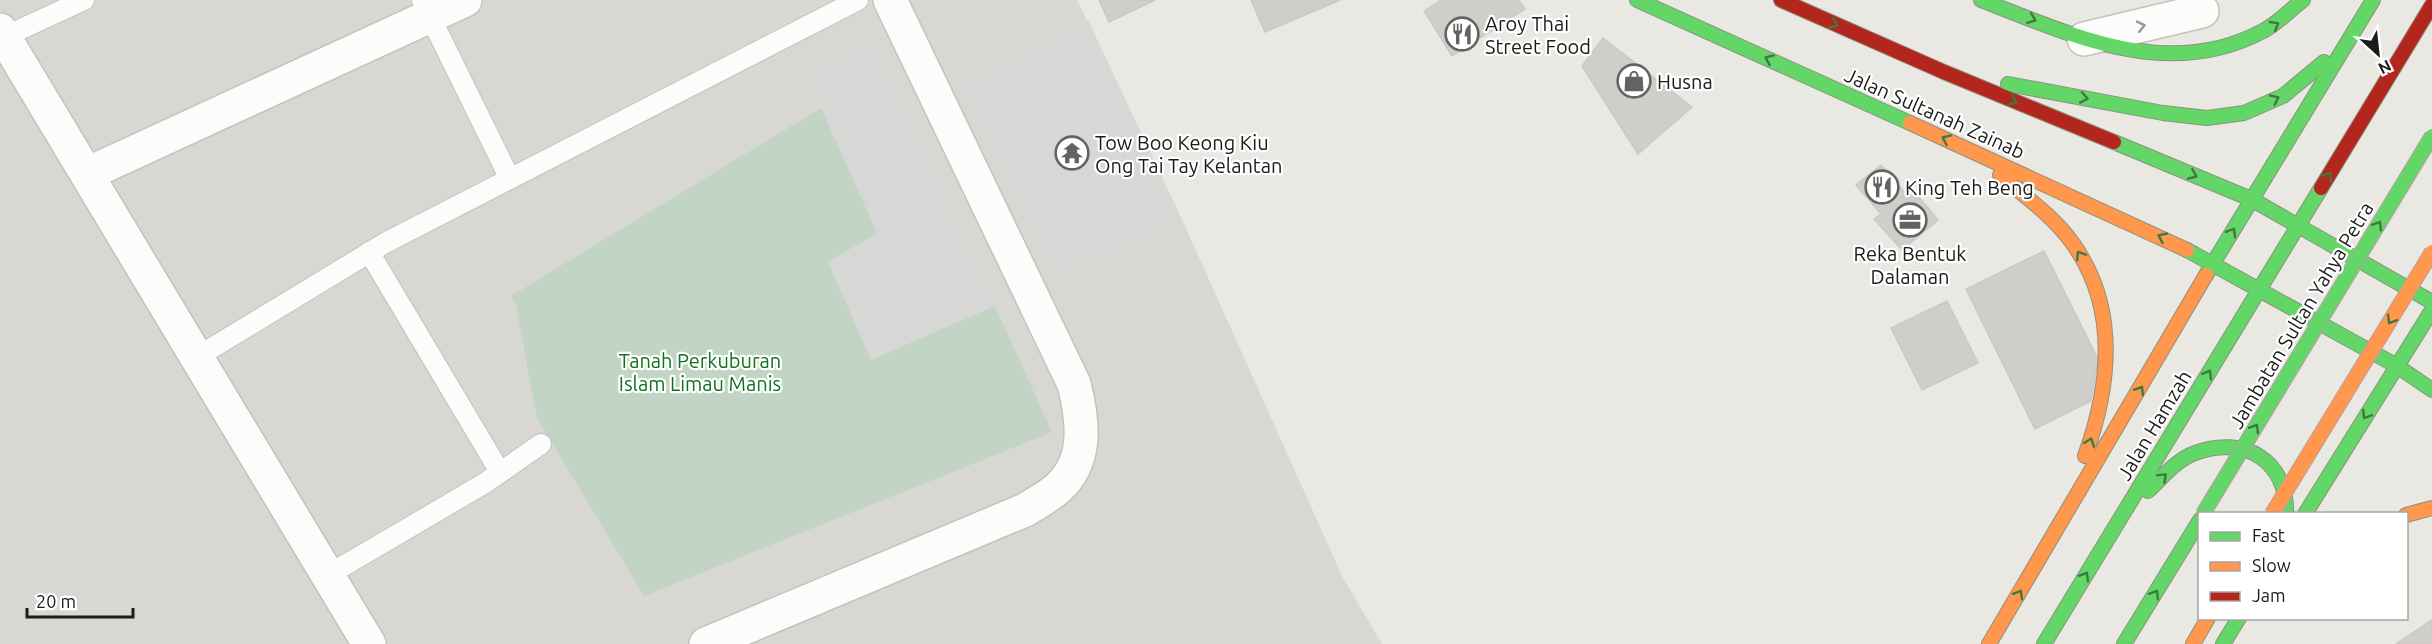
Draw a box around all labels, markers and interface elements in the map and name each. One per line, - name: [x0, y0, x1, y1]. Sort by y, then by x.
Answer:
- place label: Aroy Thai Street Food: [1485, 12, 1591, 58]
- one-way arrow: [2026, 12, 2037, 25]
- restaurant icon: Aroy Thai Street Food: [1444, 16, 1480, 52]
- one-way arrow: [1828, 16, 1839, 28]
- one-way arrow: [2135, 20, 2145, 33]
- one-way arrow: [2269, 20, 2279, 32]
- north arrow: [2348, 24, 2408, 84]
- one-way arrow: [1764, 55, 1775, 67]
- text: N: [2375, 57, 2394, 78]
- shop icon: Husna: [1616, 63, 1652, 99]
- street label: Jalan Sultanah Zainab: [1841, 63, 2029, 163]
- place label: Husna: [1657, 70, 1713, 93]
- one-way arrow: [2079, 91, 2089, 104]
- one-way arrow: [2007, 94, 2018, 106]
- one-way arrow: [2268, 95, 2279, 107]
- place label: Tow Boo Keong Kiu Ong Tai Tay Kelantan: [1095, 131, 1282, 177]
- temple icon: Tow Boo Keong Kiu Ong Tai Tay Kelantan: [1054, 135, 1090, 171]
- one-way arrow: [1942, 135, 1953, 147]
- one-way arrow: [2187, 168, 2198, 180]
- restaurant icon: King Teh Beng: [1864, 169, 1900, 205]
- one-way arrow: [2321, 172, 2333, 182]
- place label: King Teh Beng: [1905, 176, 2034, 199]
- street label: Jambatan Sultan Yahya Petra: [2224, 198, 2378, 432]
- office icon: Reka Bentuk Dalaman: [1892, 202, 1928, 238]
- one-way arrow: [2371, 221, 2383, 231]
- one-way arrow: [2225, 228, 2237, 238]
- one-way arrow: [2158, 232, 2169, 244]
- place label: Reka Bentuk Dalaman: [1854, 242, 1966, 288]
- one-way arrow: [2076, 250, 2087, 261]
- one-way arrow: [2386, 314, 2398, 324]
- park label: Tanah Perkuburan Islam Limau Manis: [619, 349, 781, 395]
- street label: Jalan Hamzah: [2112, 366, 2196, 484]
- one-way arrow: [2201, 370, 2212, 380]
- one-way arrow: [2132, 386, 2144, 396]
- one-way arrow: [2362, 409, 2373, 420]
- one-way arrow: [2248, 424, 2260, 434]
- one-way arrow: [2082, 437, 2095, 448]
- one-way arrow: [2156, 473, 2167, 484]
- legend: [2198, 512, 2408, 620]
- text: Fast: [2252, 525, 2285, 545]
- text: Slow: [2252, 555, 2291, 575]
- one-way arrow: [2077, 572, 2089, 582]
- scale bar: [27, 581, 134, 619]
- text: Jam: [2252, 585, 2286, 605]
- one-way arrow: [2011, 590, 2023, 600]
- one-way arrow: [2147, 590, 2159, 600]
- text: 20 m: [36, 591, 76, 611]

